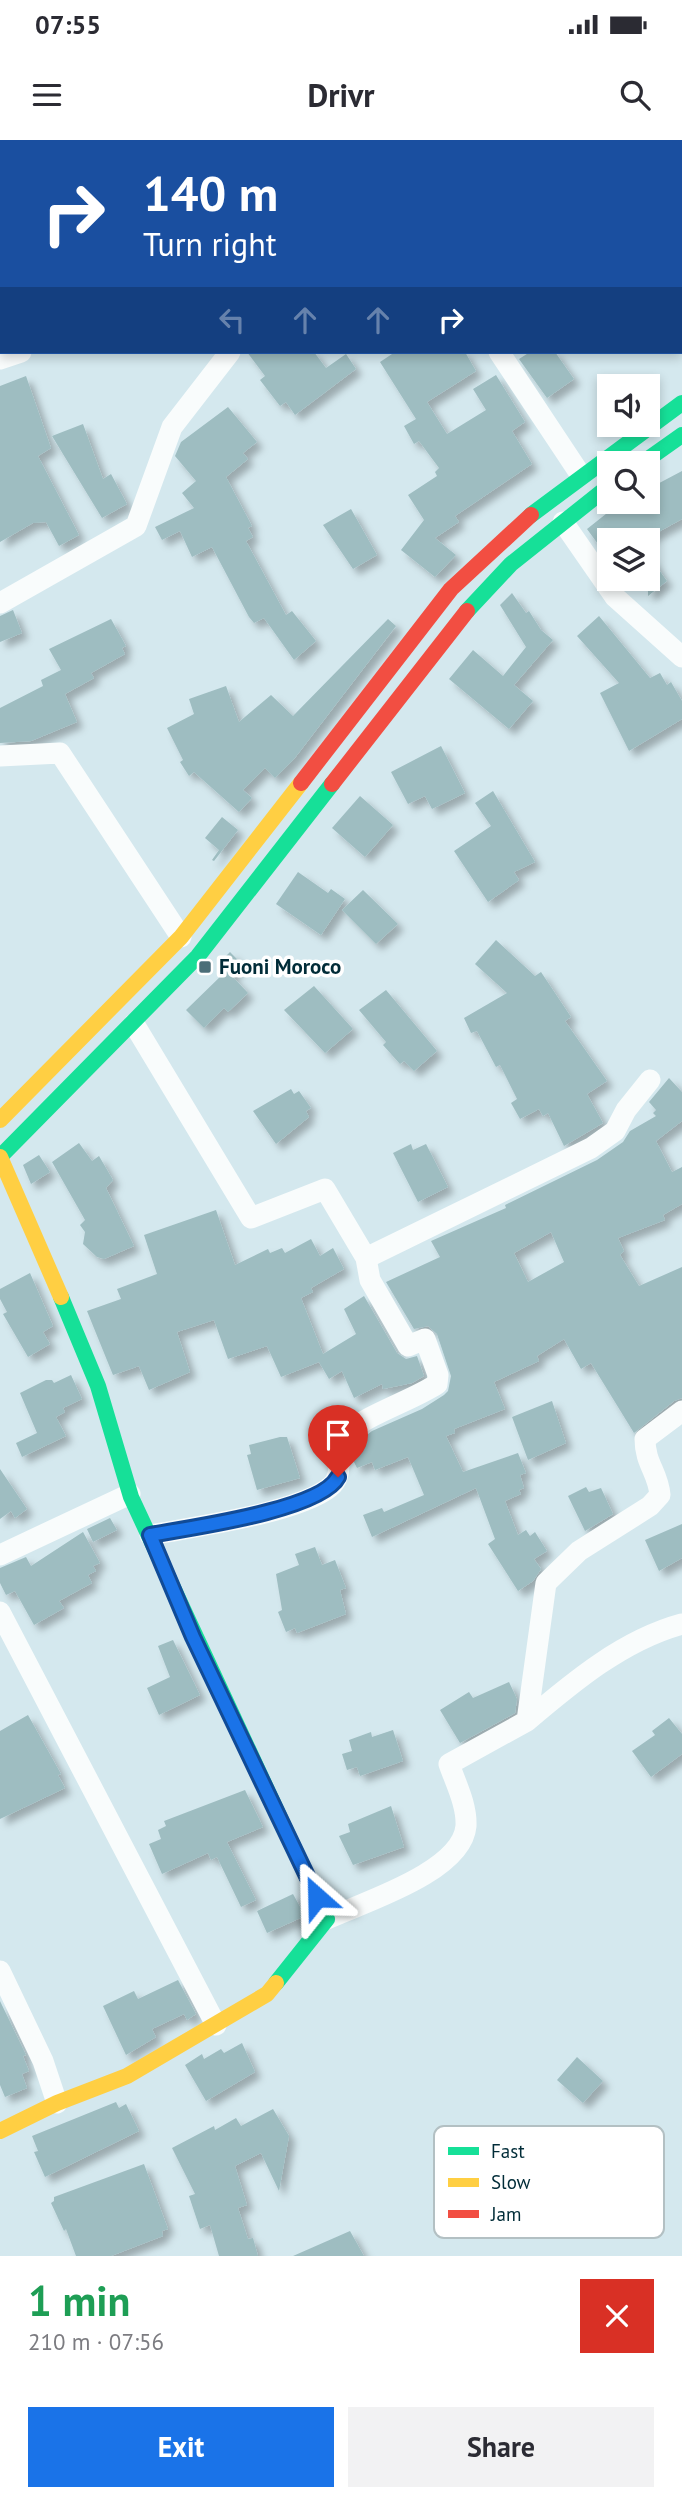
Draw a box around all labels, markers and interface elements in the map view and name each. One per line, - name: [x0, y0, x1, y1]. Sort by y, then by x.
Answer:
- text: 07:55: [35, 8, 101, 41]
- text: Drivr: [307, 74, 375, 116]
- icon: menu: [28, 76, 66, 114]
- icon: search: [616, 76, 654, 114]
- text: 140 m: [143, 161, 278, 225]
- icon: right: [28, 168, 119, 259]
- text: Turn right: [143, 223, 277, 265]
- icon: left: [213, 301, 251, 339]
- icon: ahead: [286, 301, 324, 339]
- icon: ahead: [359, 301, 397, 339]
- icon: right: [432, 301, 470, 339]
- map controls: [597, 374, 660, 591]
- button: sound: [597, 374, 660, 437]
- button: search: [597, 451, 660, 514]
- button: layers: [597, 528, 660, 591]
- place label: Fuoni Moroco: [219, 953, 341, 980]
- marker: Fuoni Moroco: [197, 959, 213, 975]
- pin: [308, 1405, 368, 1477]
- icon: arrive: [319, 1416, 357, 1454]
- position arrow: [280, 1860, 354, 1934]
- legend: [434, 2126, 664, 2238]
- text: Fast: [491, 2139, 525, 2163]
- text: Slow: [491, 2170, 531, 2194]
- text: Jam: [490, 2202, 521, 2226]
- text: 1 min: [28, 2273, 130, 2328]
- button: close: [580, 2279, 654, 2353]
- text: 210 m · 07:56: [28, 2327, 164, 2356]
- button: Exit: [28, 2407, 334, 2487]
- button: Share: [348, 2407, 654, 2487]

